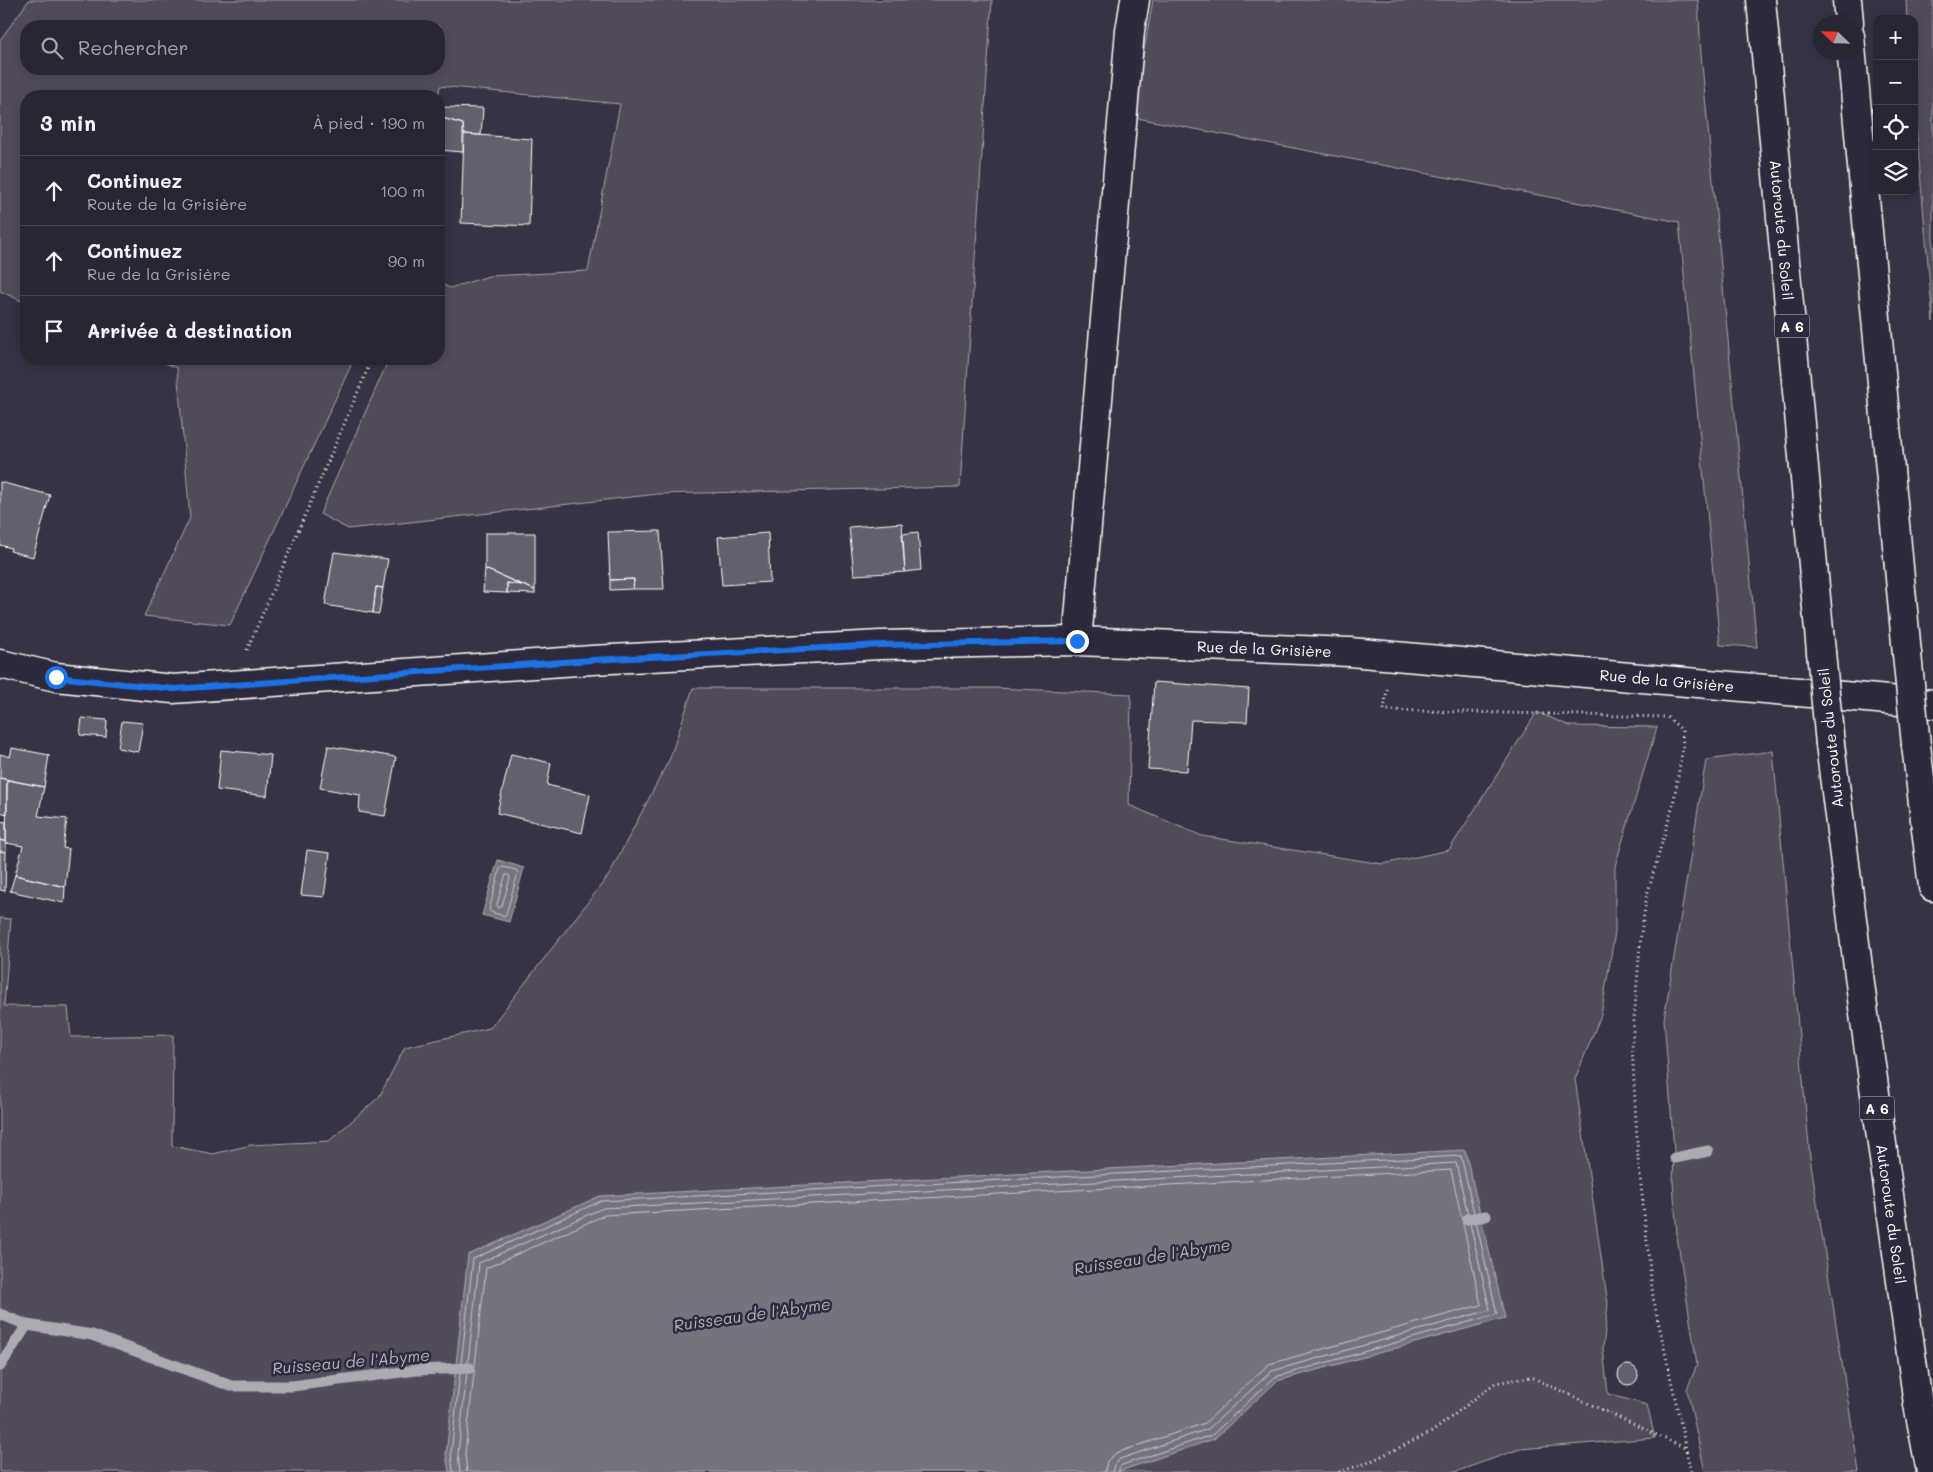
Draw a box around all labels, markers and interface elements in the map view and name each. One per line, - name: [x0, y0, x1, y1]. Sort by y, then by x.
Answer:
- north arrow: [1813, 15, 1858, 60]
- map controls: [1873, 15, 1918, 195]
- button: +: [1873, 15, 1918, 60]
- search box: [20, 20, 445, 75]
- icon: search: [38, 34, 66, 62]
- text: Rechercher: [78, 35, 188, 60]
- button: −: [1873, 60, 1918, 105]
- button: locate: [1873, 105, 1918, 150]
- text: 3 min: [40, 109, 96, 136]
- text: À pied · 190 m: [312, 112, 425, 133]
- button: layers: [1873, 150, 1918, 195]
- street label: Autoroute du Soleil: [1766, 159, 1799, 301]
- text: Continuez: [87, 168, 182, 193]
- icon: ahead: [40, 177, 68, 205]
- text: 100 m: [380, 180, 425, 201]
- text: Route de la Grisière: [87, 193, 247, 214]
- text: Continuez: [87, 238, 182, 263]
- icon: ahead: [40, 247, 68, 275]
- text: 90 m: [388, 250, 425, 271]
- text: Rue de la Grisière: [87, 263, 231, 284]
- road number: A 6: [1774, 314, 1810, 338]
- icon: arrive: [40, 317, 68, 345]
- text: Arrivée à destination: [87, 318, 292, 343]
- route end: [1066, 630, 1089, 653]
- street label: Rue de la Grisière: [1197, 636, 1332, 661]
- street label: Rue de la Grisière: [1599, 664, 1735, 696]
- route start: [45, 666, 68, 689]
- street label: Autoroute du Soleil: [1813, 667, 1847, 809]
- road number: A 6: [1860, 1096, 1894, 1120]
- street label: Autoroute du Soleil: [1872, 1143, 1911, 1285]
- water label: Ruisseau de l'Abyme: [1072, 1233, 1232, 1279]
- water label: Ruisseau de l'Abyme: [672, 1293, 832, 1335]
- water label: Ruisseau de l'Abyme: [271, 1344, 431, 1378]

